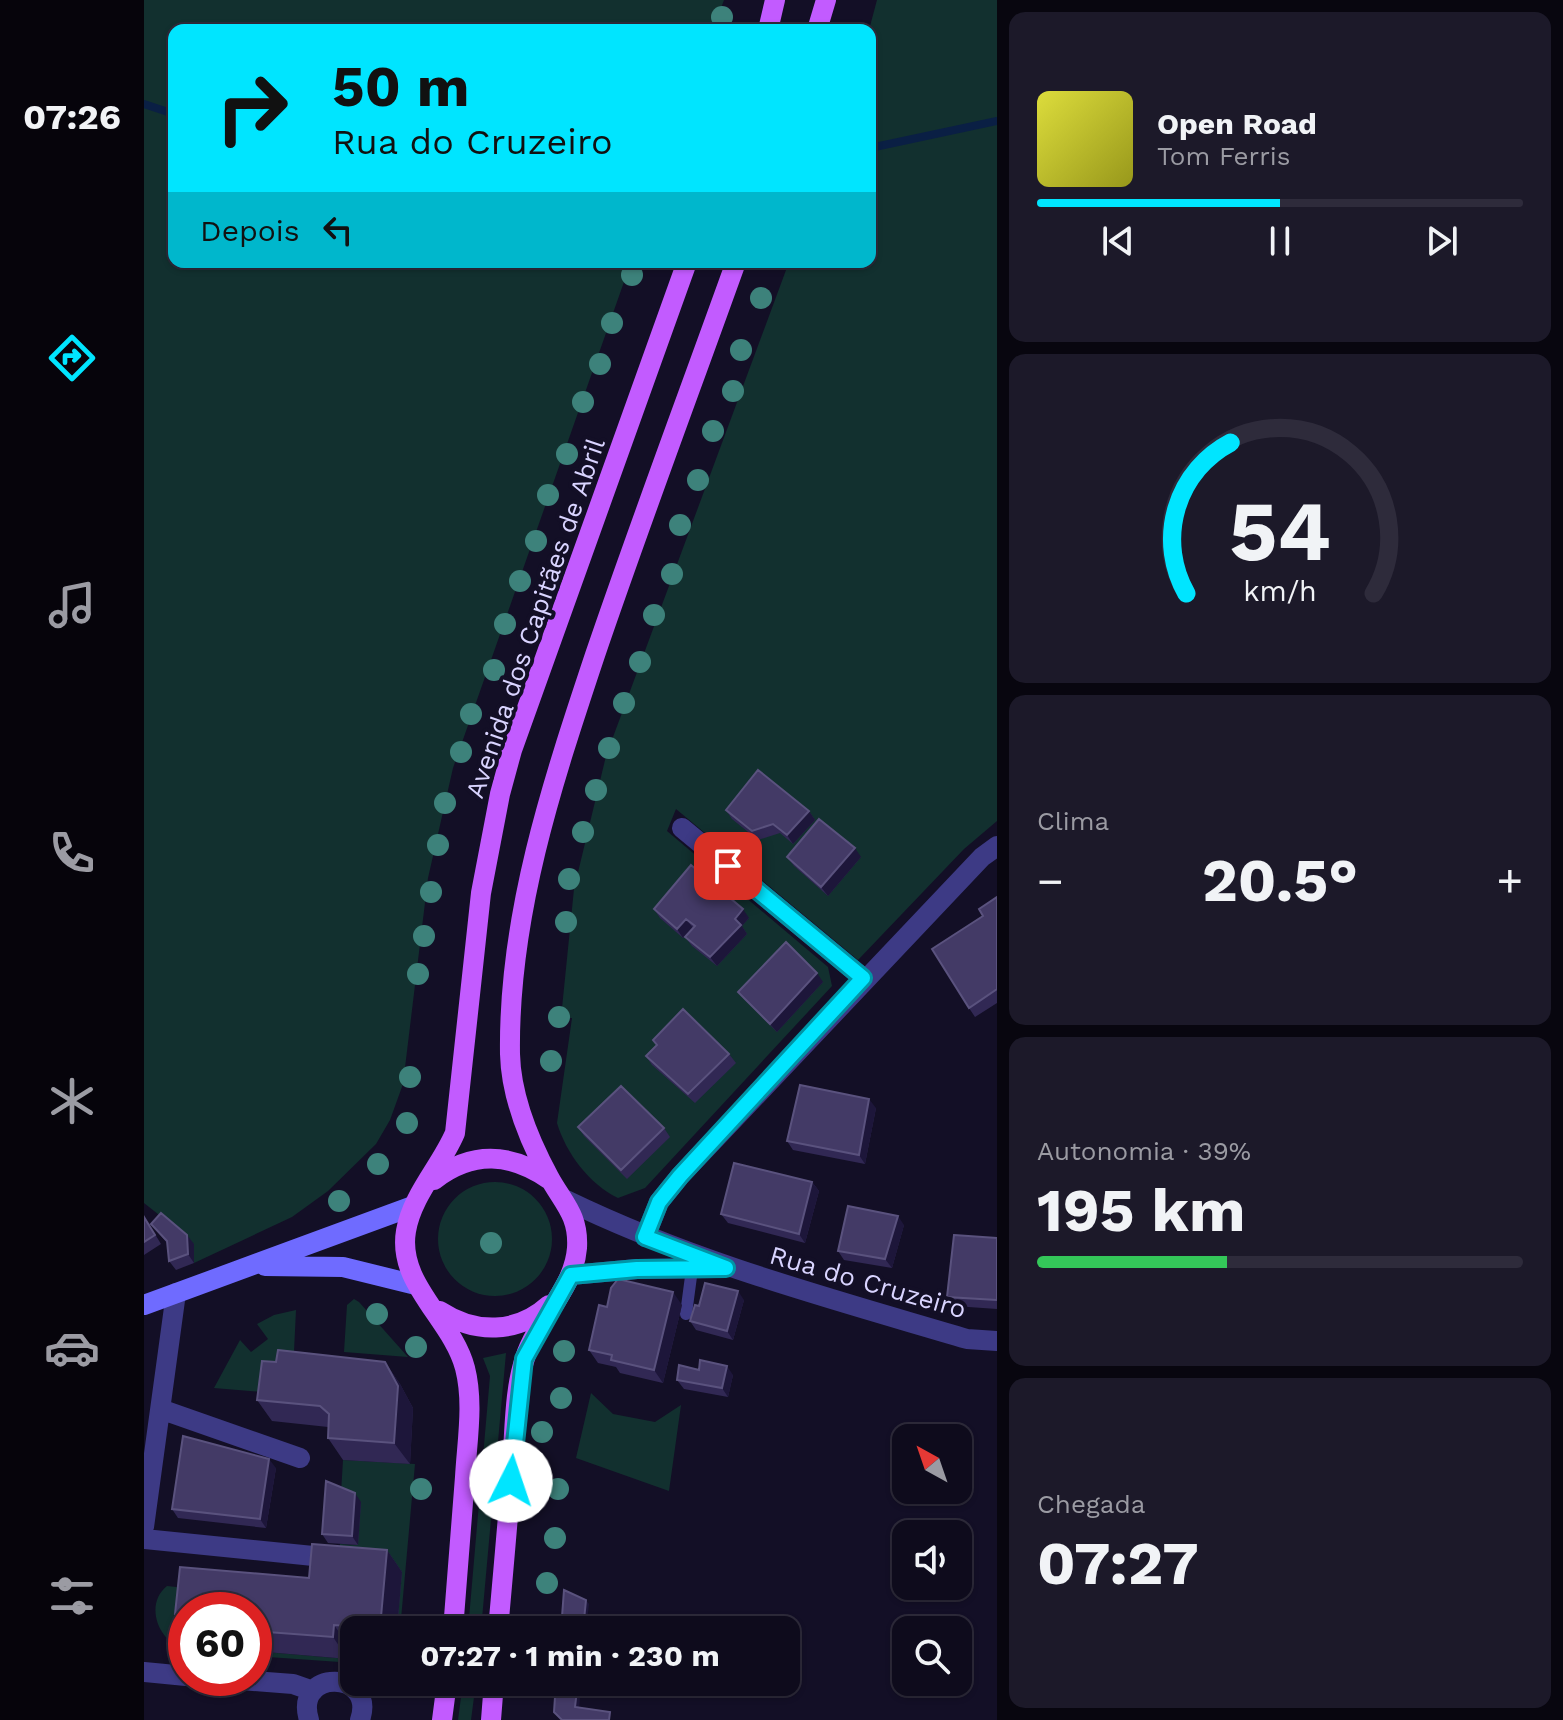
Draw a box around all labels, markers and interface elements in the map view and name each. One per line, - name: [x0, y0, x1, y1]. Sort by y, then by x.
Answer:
- text: 50 m: [332, 54, 469, 120]
- icon: right: [200, 56, 304, 160]
- text: 07:26: [23, 96, 121, 138]
- text: Open Road: [1157, 106, 1317, 141]
- text: Rua do Cruzeiro: [332, 121, 613, 163]
- text: Tom Ferris: [1157, 141, 1290, 171]
- icon: left: [316, 208, 360, 252]
- text: Depois: [200, 213, 300, 248]
- icon: previous: [1096, 219, 1140, 263]
- icon: pause: [1258, 219, 1302, 263]
- icon: next: [1420, 219, 1464, 263]
- icon: directions: [44, 330, 100, 386]
- street label: Avenida dos Capitães de Abril: [459, 434, 611, 802]
- text: 54: [1229, 483, 1331, 580]
- text: km/h: [1243, 575, 1317, 609]
- icon: music: [44, 577, 100, 633]
- text: Clima: [1037, 806, 1109, 836]
- icon: phone: [44, 825, 100, 881]
- pin: [694, 832, 762, 900]
- icon: arrive: [706, 844, 750, 888]
- text: 20.5°: [1202, 845, 1358, 916]
- text: −: [1037, 855, 1064, 907]
- text: +: [1496, 855, 1523, 907]
- icon: climate: [44, 1073, 100, 1129]
- text: Autonomia · 39%: [1037, 1136, 1251, 1166]
- text: 195 km: [1037, 1175, 1245, 1246]
- street label: Rua do Cruzeiro: [766, 1240, 970, 1324]
- icon: car: [44, 1320, 100, 1376]
- north arrow: [892, 1424, 972, 1504]
- map controls: [892, 1424, 972, 1696]
- position arrow: [469, 1439, 553, 1523]
- text: Chegada: [1037, 1489, 1146, 1519]
- button: sound: [892, 1520, 972, 1600]
- text: 07:27: [1037, 1528, 1199, 1599]
- icon: filters: [44, 1568, 100, 1624]
- speed limit sign: 60: [168, 1592, 272, 1696]
- button: search: [892, 1616, 972, 1696]
- text: 07:27 · 1 min · 230 m: [420, 1638, 720, 1673]

